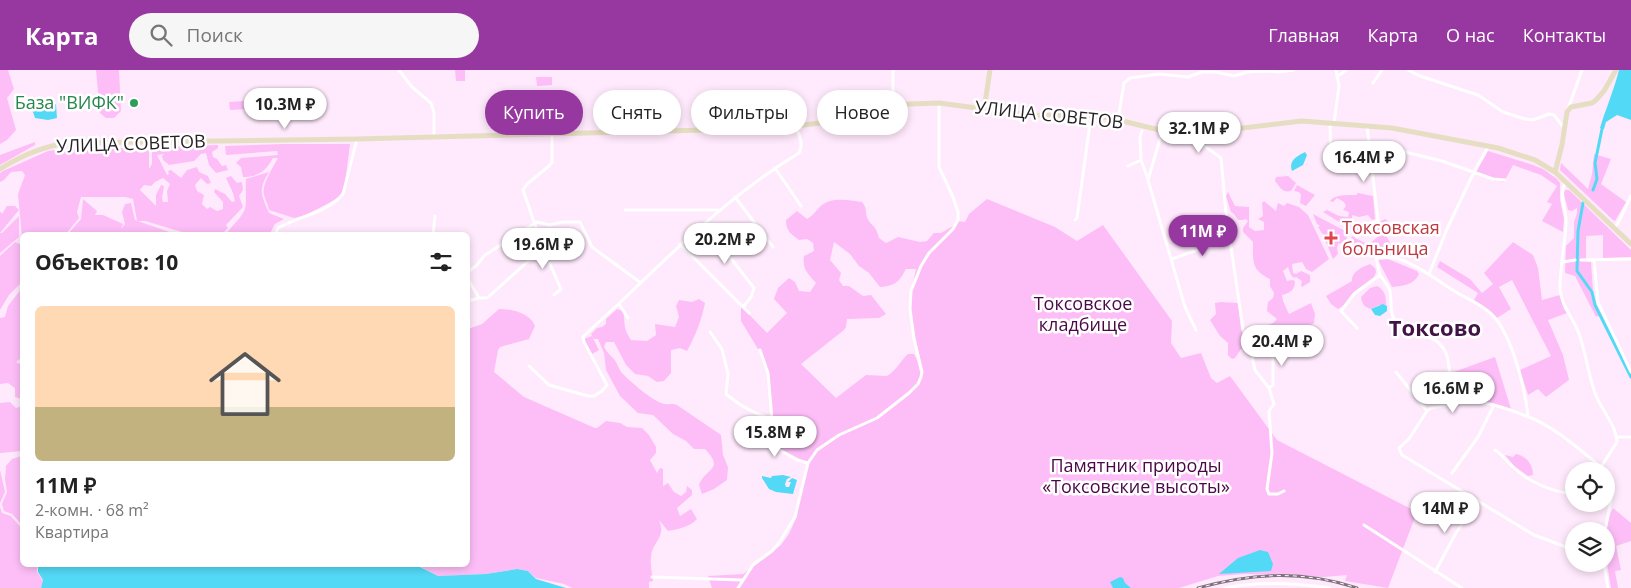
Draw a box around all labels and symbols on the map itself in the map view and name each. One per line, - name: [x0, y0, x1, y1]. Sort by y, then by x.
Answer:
- pin: 10.3M ₽: [239, 88, 331, 130]
- place label: База "ВИФК": [15, 90, 124, 114]
- street label: УЛИЦА СОВЕТОВ: [974, 94, 1125, 134]
- marker: База "ВИФК": [128, 97, 140, 109]
- pin: 32.1M ₽: [1153, 112, 1245, 154]
- street label: УЛИЦА СОВЕТОВ: [56, 128, 206, 158]
- pin: 16.4M ₽: [1318, 140, 1410, 183]
- pin: 11M ₽: [1168, 214, 1238, 257]
- place label: Токсовская больница: [1342, 215, 1440, 260]
- pin: 20.2M ₽: [679, 222, 771, 265]
- pin: 19.6M ₽: [497, 228, 589, 270]
- marker: Токсовская больница: [1324, 231, 1338, 245]
- park label: Токсовское кладбище: [1034, 291, 1132, 336]
- district label: Токсово: [1389, 312, 1481, 342]
- pin: 20.4M ₽: [1236, 324, 1328, 367]
- pin: 16.6M ₽: [1407, 372, 1499, 414]
- pin: 15.8M ₽: [729, 416, 821, 458]
- park label: Памятник природы «Токсовские высоты»: [1042, 453, 1230, 498]
- pin: 14M ₽: [1410, 492, 1480, 534]

